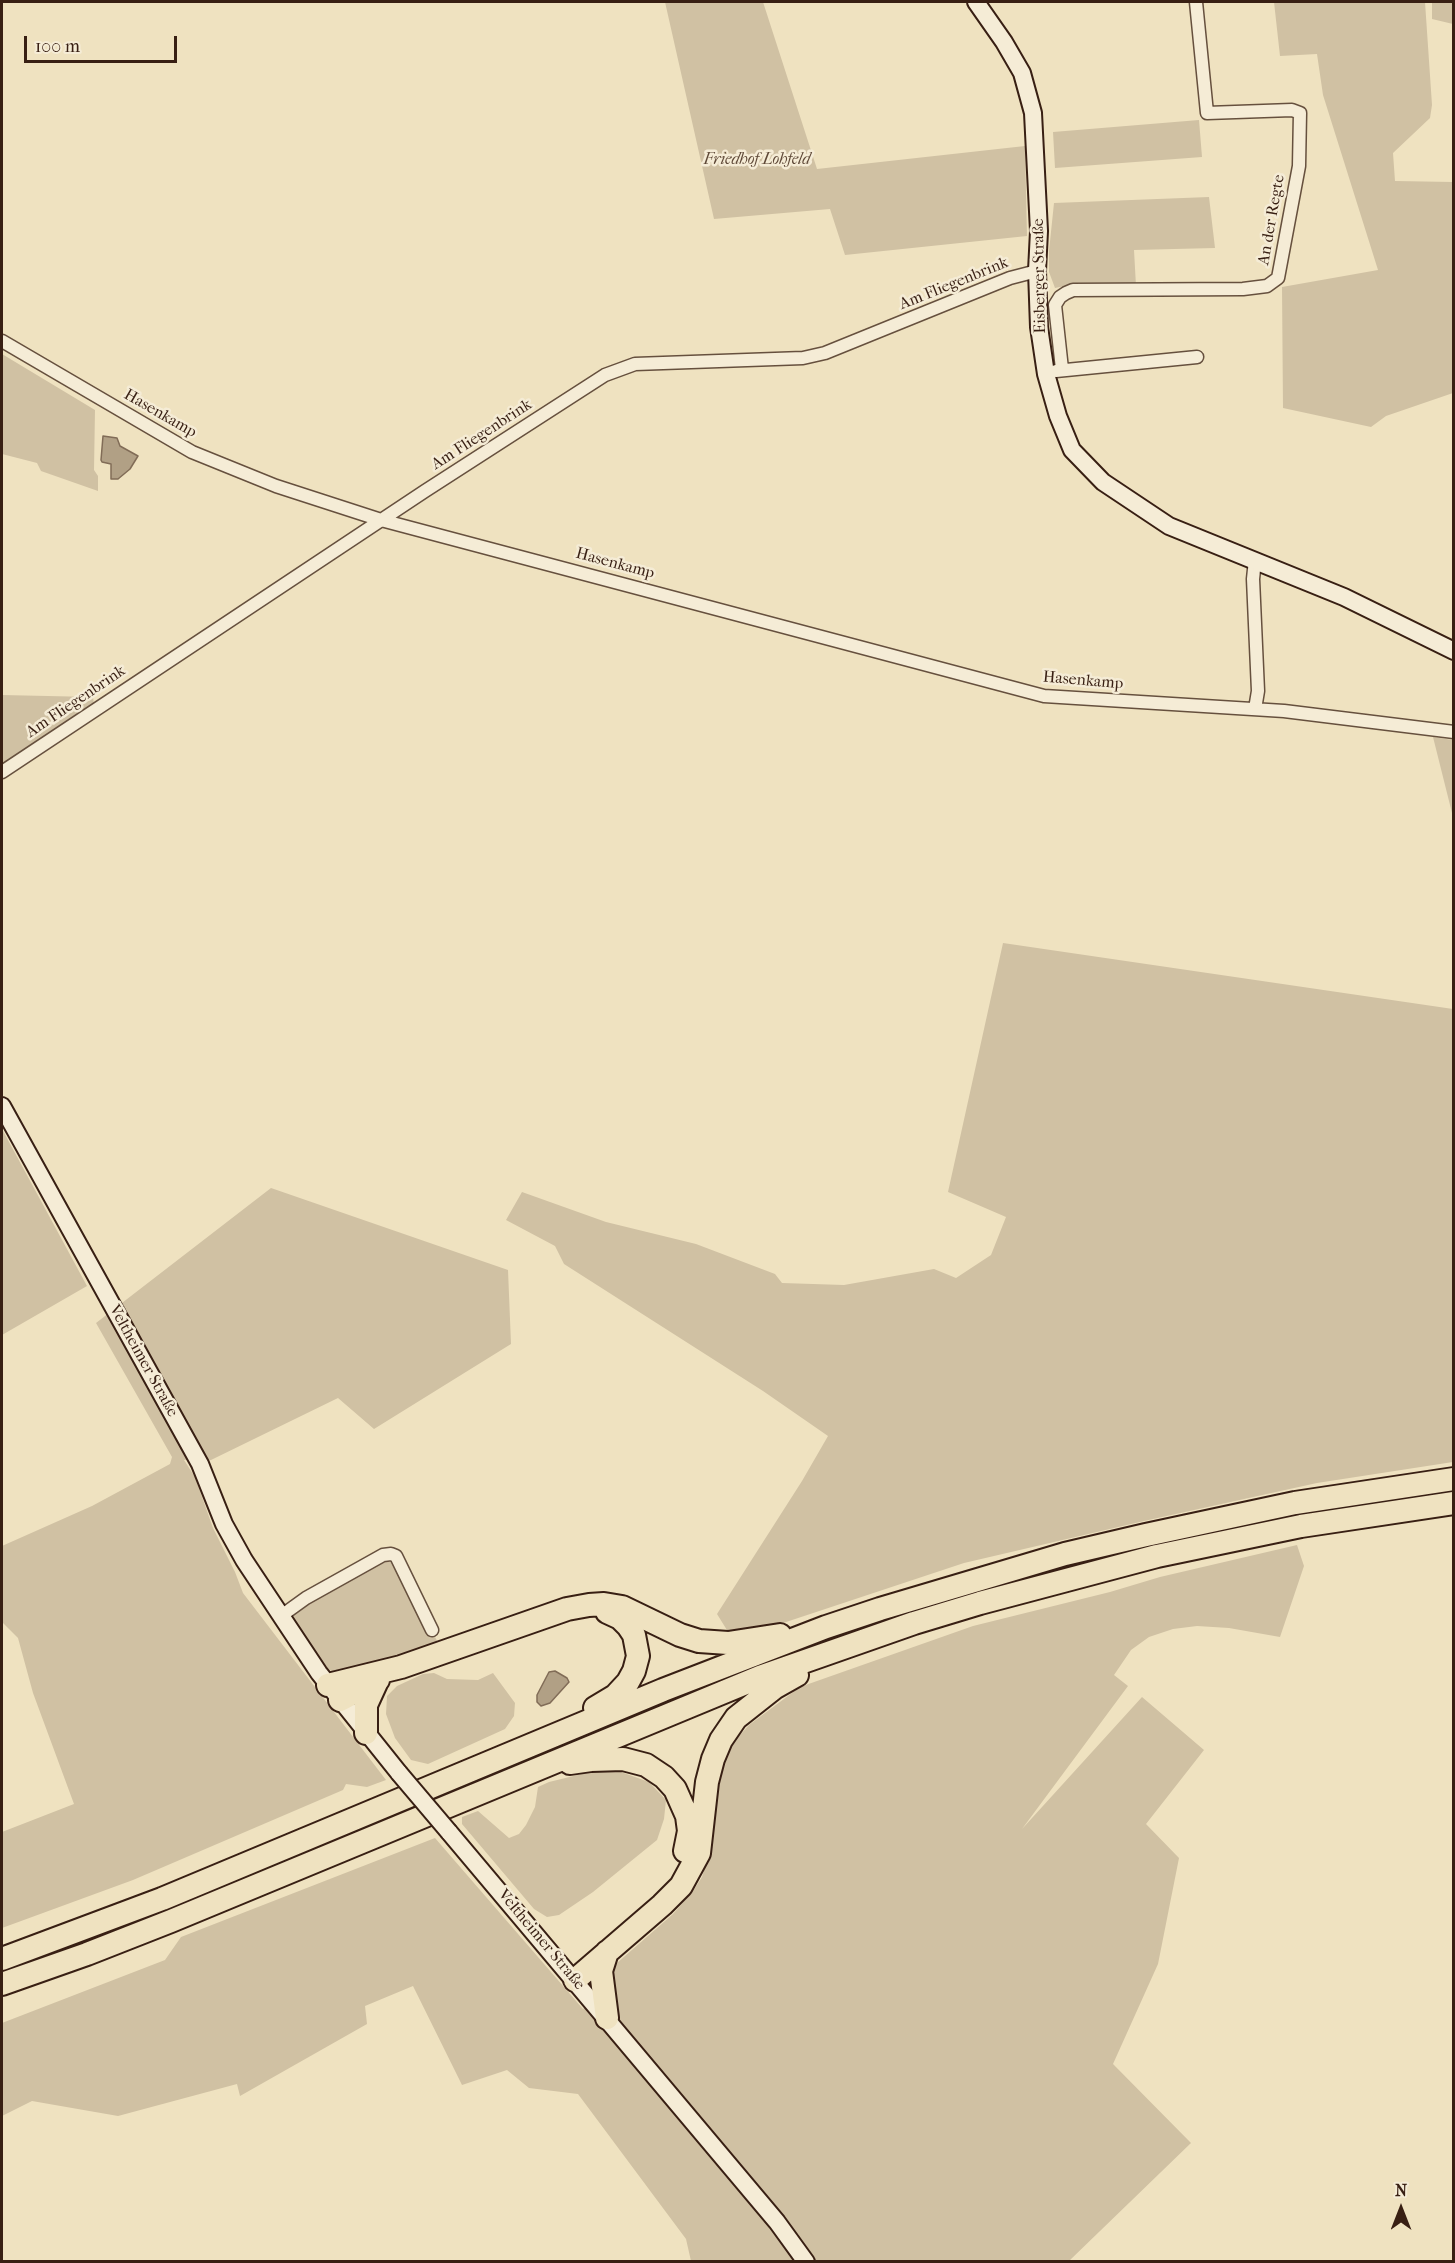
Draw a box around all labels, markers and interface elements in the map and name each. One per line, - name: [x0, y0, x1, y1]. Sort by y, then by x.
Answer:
- scale bar: [27, 24, 180, 62]
- text: 100 m: [35, 36, 80, 57]
- park label: Friedhof Lohfeld: [704, 150, 810, 170]
- street label: An der Regte: [1255, 173, 1289, 267]
- street label: Eisberger Straße: [1029, 218, 1051, 334]
- street label: Am Fliegenbrink: [897, 253, 1011, 315]
- street label: Hasenkamp: [120, 386, 200, 442]
- street label: Am Fliegenbrink: [428, 395, 536, 475]
- street label: Hasenkamp: [574, 544, 656, 584]
- street label: Am Fliegenbrink: [23, 662, 129, 742]
- street label: Hasenkamp: [1042, 668, 1124, 694]
- street label: Veltheimer Straße: [104, 1302, 182, 1420]
- street label: Veltheimer Straße: [493, 1886, 589, 1994]
- north arrow: [1371, 2179, 1431, 2239]
- text: N: [1395, 2181, 1407, 2200]

